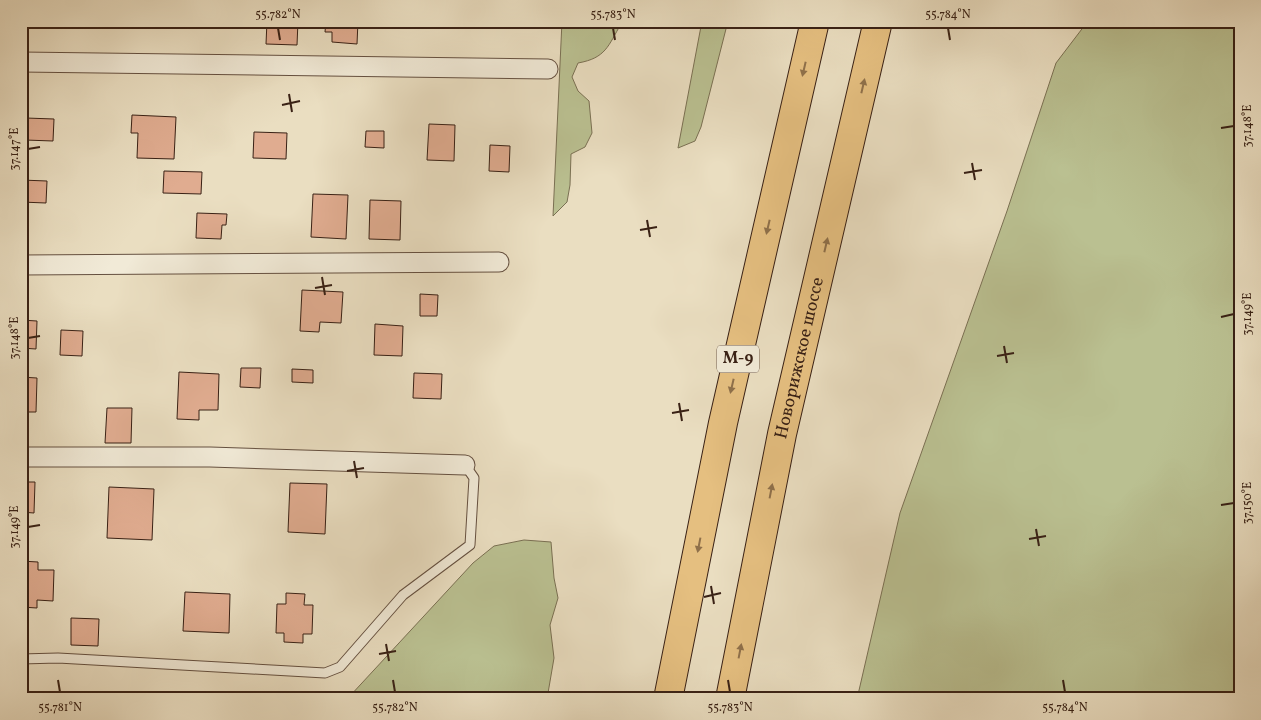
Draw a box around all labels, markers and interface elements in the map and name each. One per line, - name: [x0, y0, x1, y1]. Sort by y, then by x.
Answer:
- text: 55.782°N: [255, 7, 301, 23]
- text: 55.783°N: [590, 7, 636, 23]
- text: 55.784°N: [925, 7, 971, 23]
- one-way arrow: [800, 61, 808, 76]
- one-way arrow: [859, 79, 867, 94]
- text: 37.148°E: [1240, 105, 1256, 147]
- text: 37.147°E: [7, 128, 23, 170]
- one-way arrow: [764, 220, 772, 235]
- one-way arrow: [822, 237, 830, 252]
- street label: Новорижское шоссе: [769, 275, 831, 442]
- text: 37.149°E: [1240, 293, 1256, 335]
- text: 37.148°E: [7, 317, 23, 359]
- road number: М-9: [717, 346, 759, 372]
- one-way arrow: [728, 378, 736, 393]
- text: 37.150°E: [1240, 482, 1256, 524]
- one-way arrow: [767, 483, 775, 499]
- text: 37.149°E: [7, 506, 23, 548]
- one-way arrow: [695, 537, 703, 552]
- one-way arrow: [736, 642, 744, 658]
- text: 55.781°N: [38, 700, 82, 716]
- text: 55.782°N: [372, 700, 418, 716]
- text: 55.783°N: [707, 700, 753, 716]
- text: 55.784°N: [1042, 700, 1088, 716]

